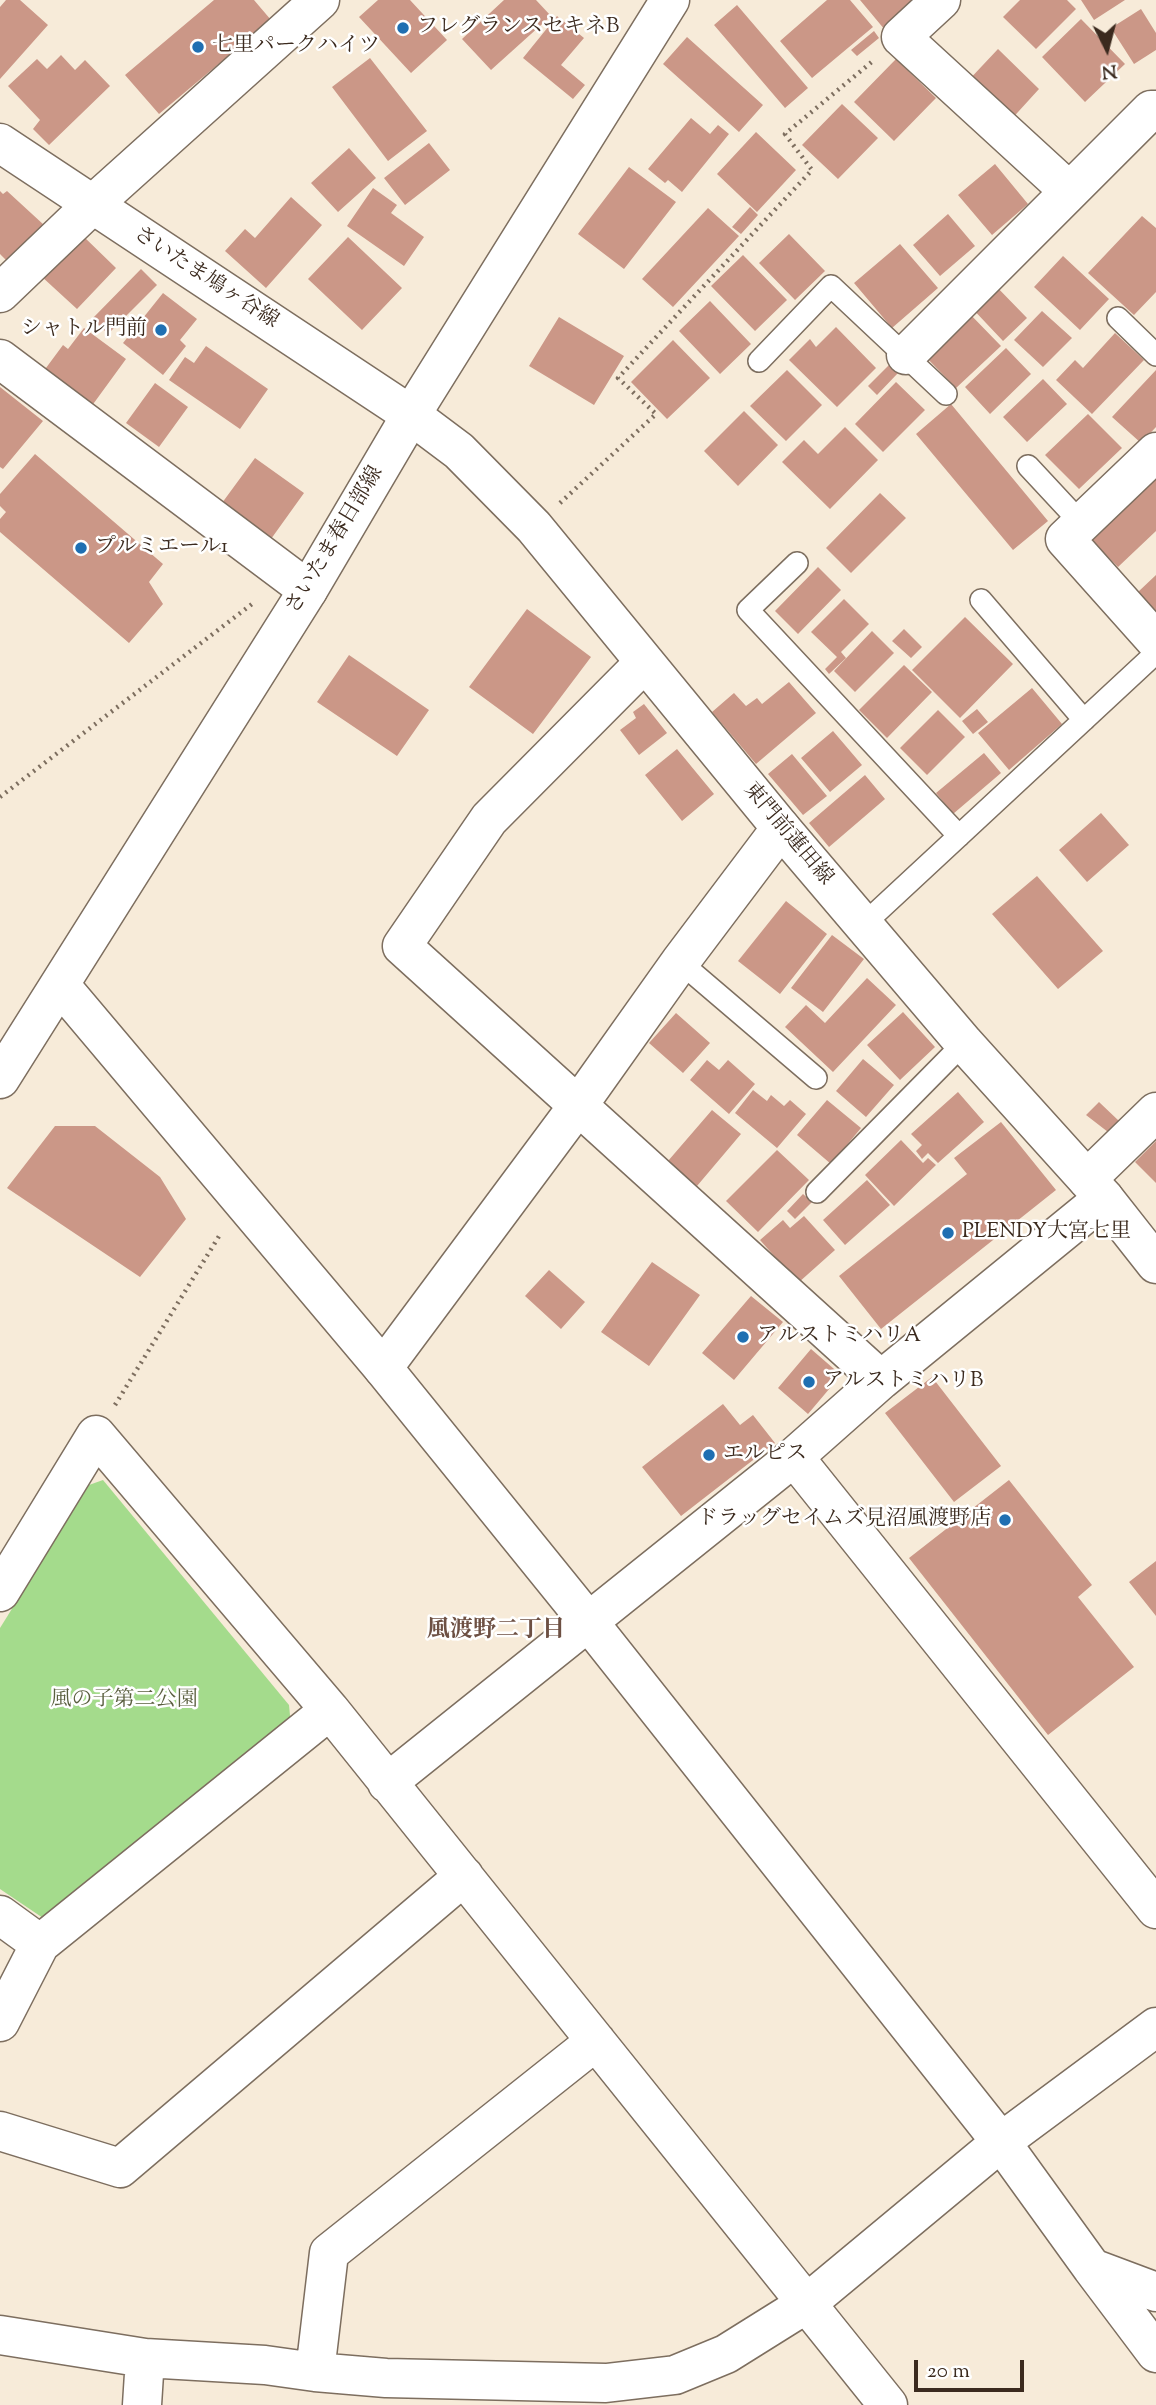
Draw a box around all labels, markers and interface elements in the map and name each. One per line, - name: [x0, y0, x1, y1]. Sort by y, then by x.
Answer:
- north arrow: [1072, 14, 1142, 84]
- place label: フレグランスセキネB: [417, 15, 619, 41]
- marker: フレグランスセキネB: [395, 20, 411, 36]
- place label: 七里パークハイツ: [212, 34, 380, 60]
- marker: 七里パークハイツ: [190, 39, 206, 55]
- text: N: [1100, 56, 1118, 85]
- street label: さいたま鳩ヶ谷線: [128, 223, 282, 335]
- place label: シャトル門前: [21, 317, 147, 343]
- marker: シャトル門前: [153, 322, 169, 338]
- street label: さいたま春日部線: [282, 463, 390, 619]
- place label: プルミエール1: [95, 535, 228, 561]
- marker: プルミエール1: [73, 540, 89, 556]
- street label: 東門前蓮田線: [737, 779, 837, 891]
- place label: PLENDY大宮七里: [962, 1220, 1131, 1246]
- marker: PLENDY大宮七里: [940, 1225, 956, 1241]
- place label: アルストミハリA: [757, 1324, 921, 1350]
- marker: アルストミハリA: [735, 1329, 751, 1345]
- place label: アルストミハリB: [823, 1369, 983, 1395]
- marker: アルストミハリB: [801, 1374, 817, 1390]
- place label: エルピス: [723, 1442, 807, 1468]
- marker: エルピス: [701, 1447, 717, 1463]
- place label: ドラッグセイムズ見沼風渡野店: [697, 1507, 991, 1533]
- marker: ドラッグセイムズ見沼風渡野店: [997, 1512, 1013, 1528]
- district label: 風渡野二丁目: [427, 1618, 565, 1646]
- park label: 風の子第二公園: [51, 1688, 197, 1714]
- scale bar: [918, 2346, 1028, 2390]
- text: 20 m: [927, 2357, 970, 2387]

